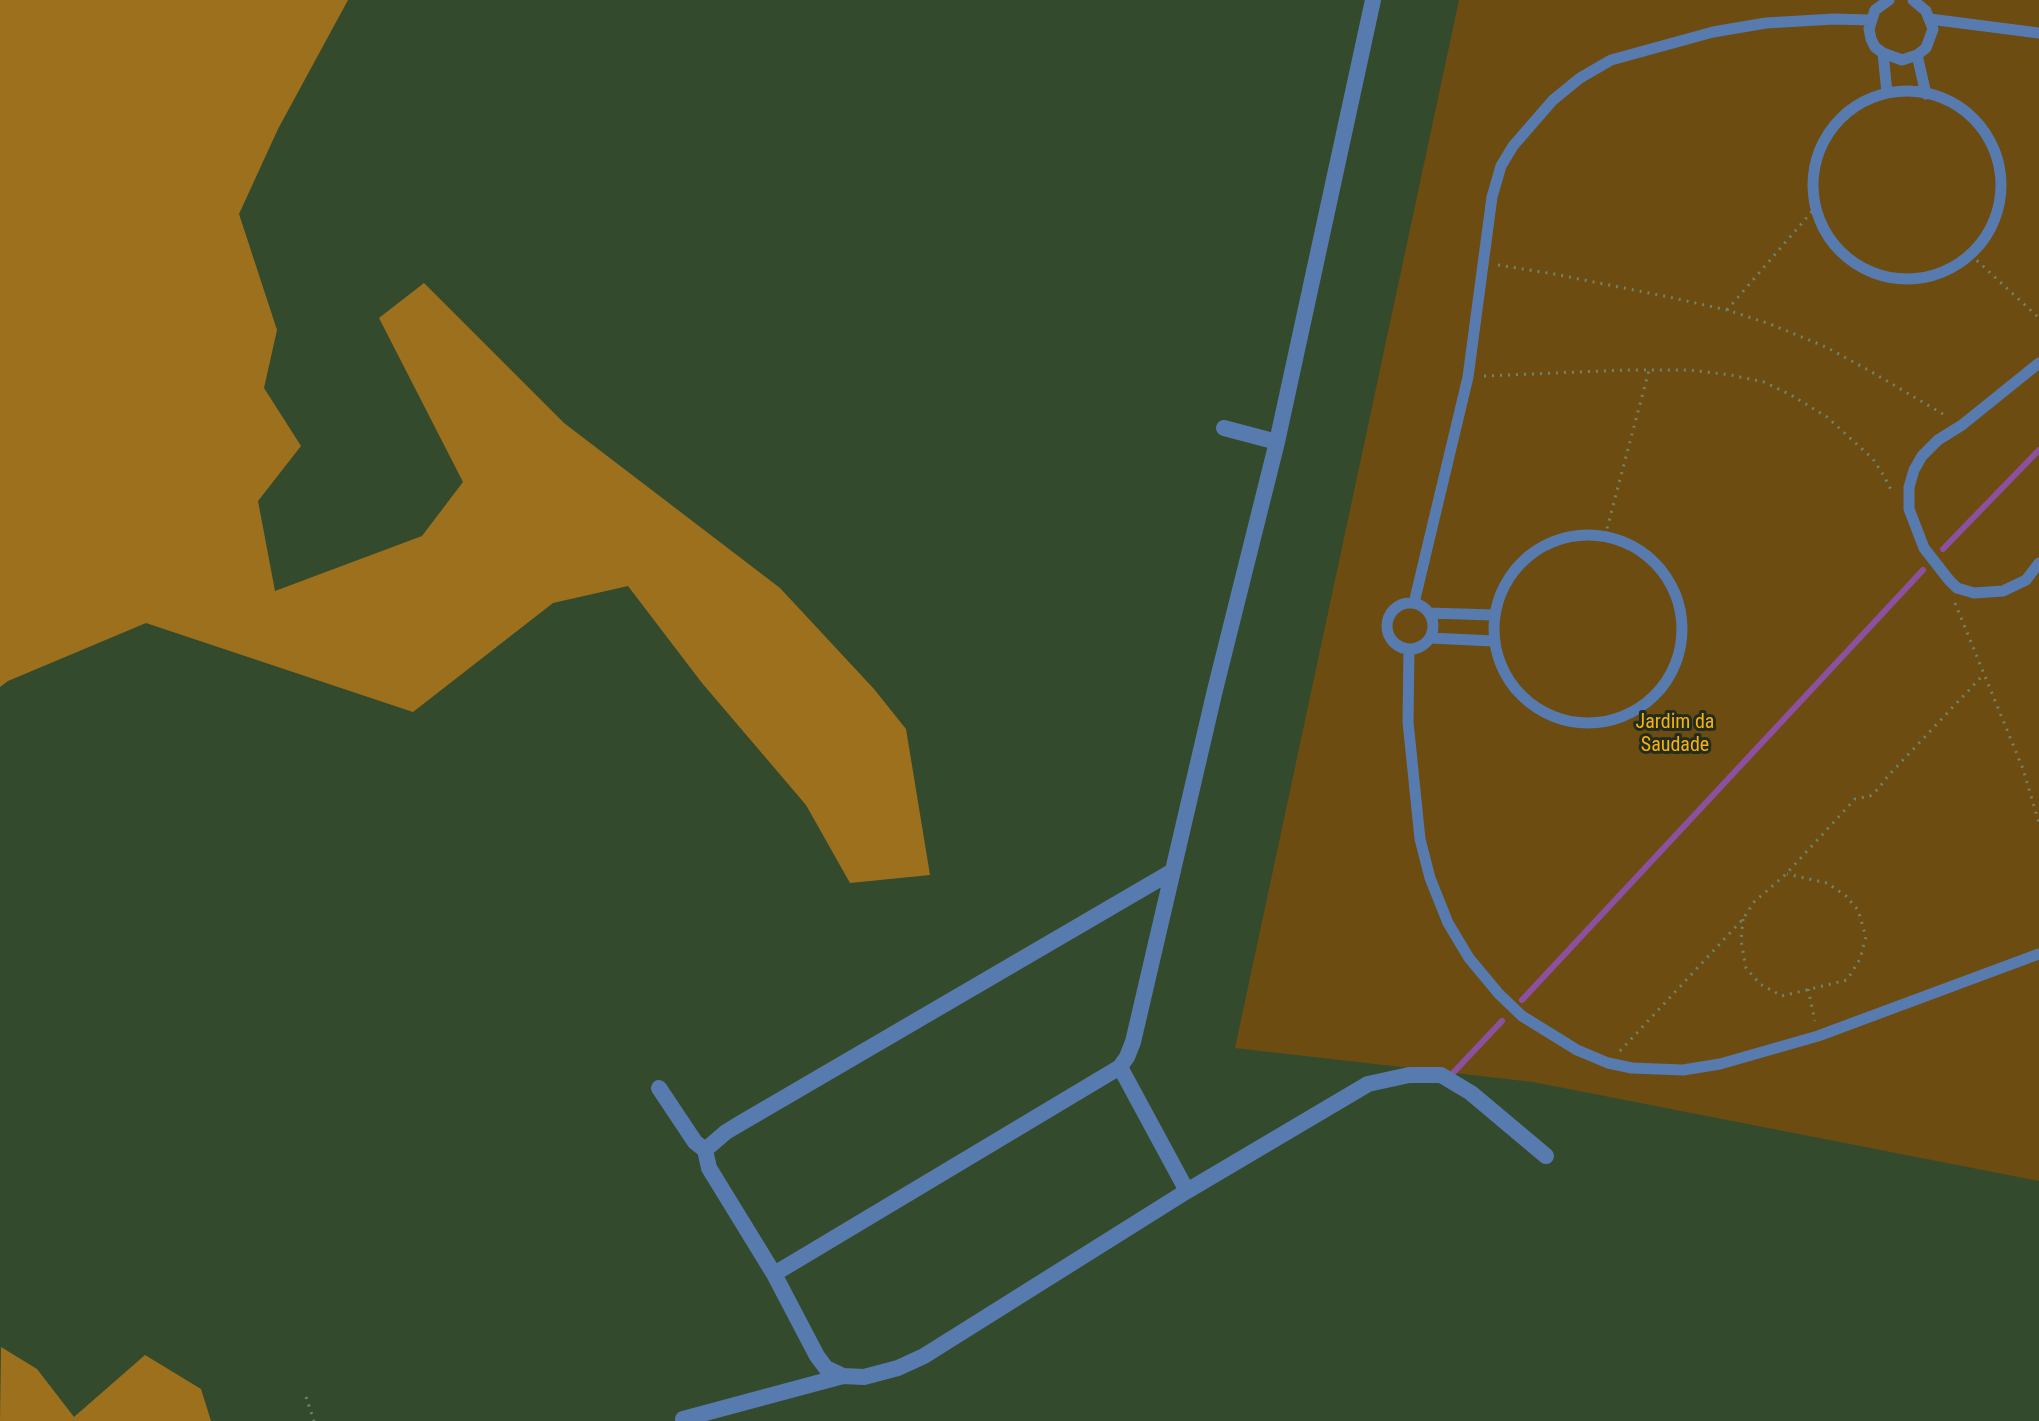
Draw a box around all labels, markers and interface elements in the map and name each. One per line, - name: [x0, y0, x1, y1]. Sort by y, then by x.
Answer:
- park label: Jardim da Saudade: [1636, 711, 1714, 758]

